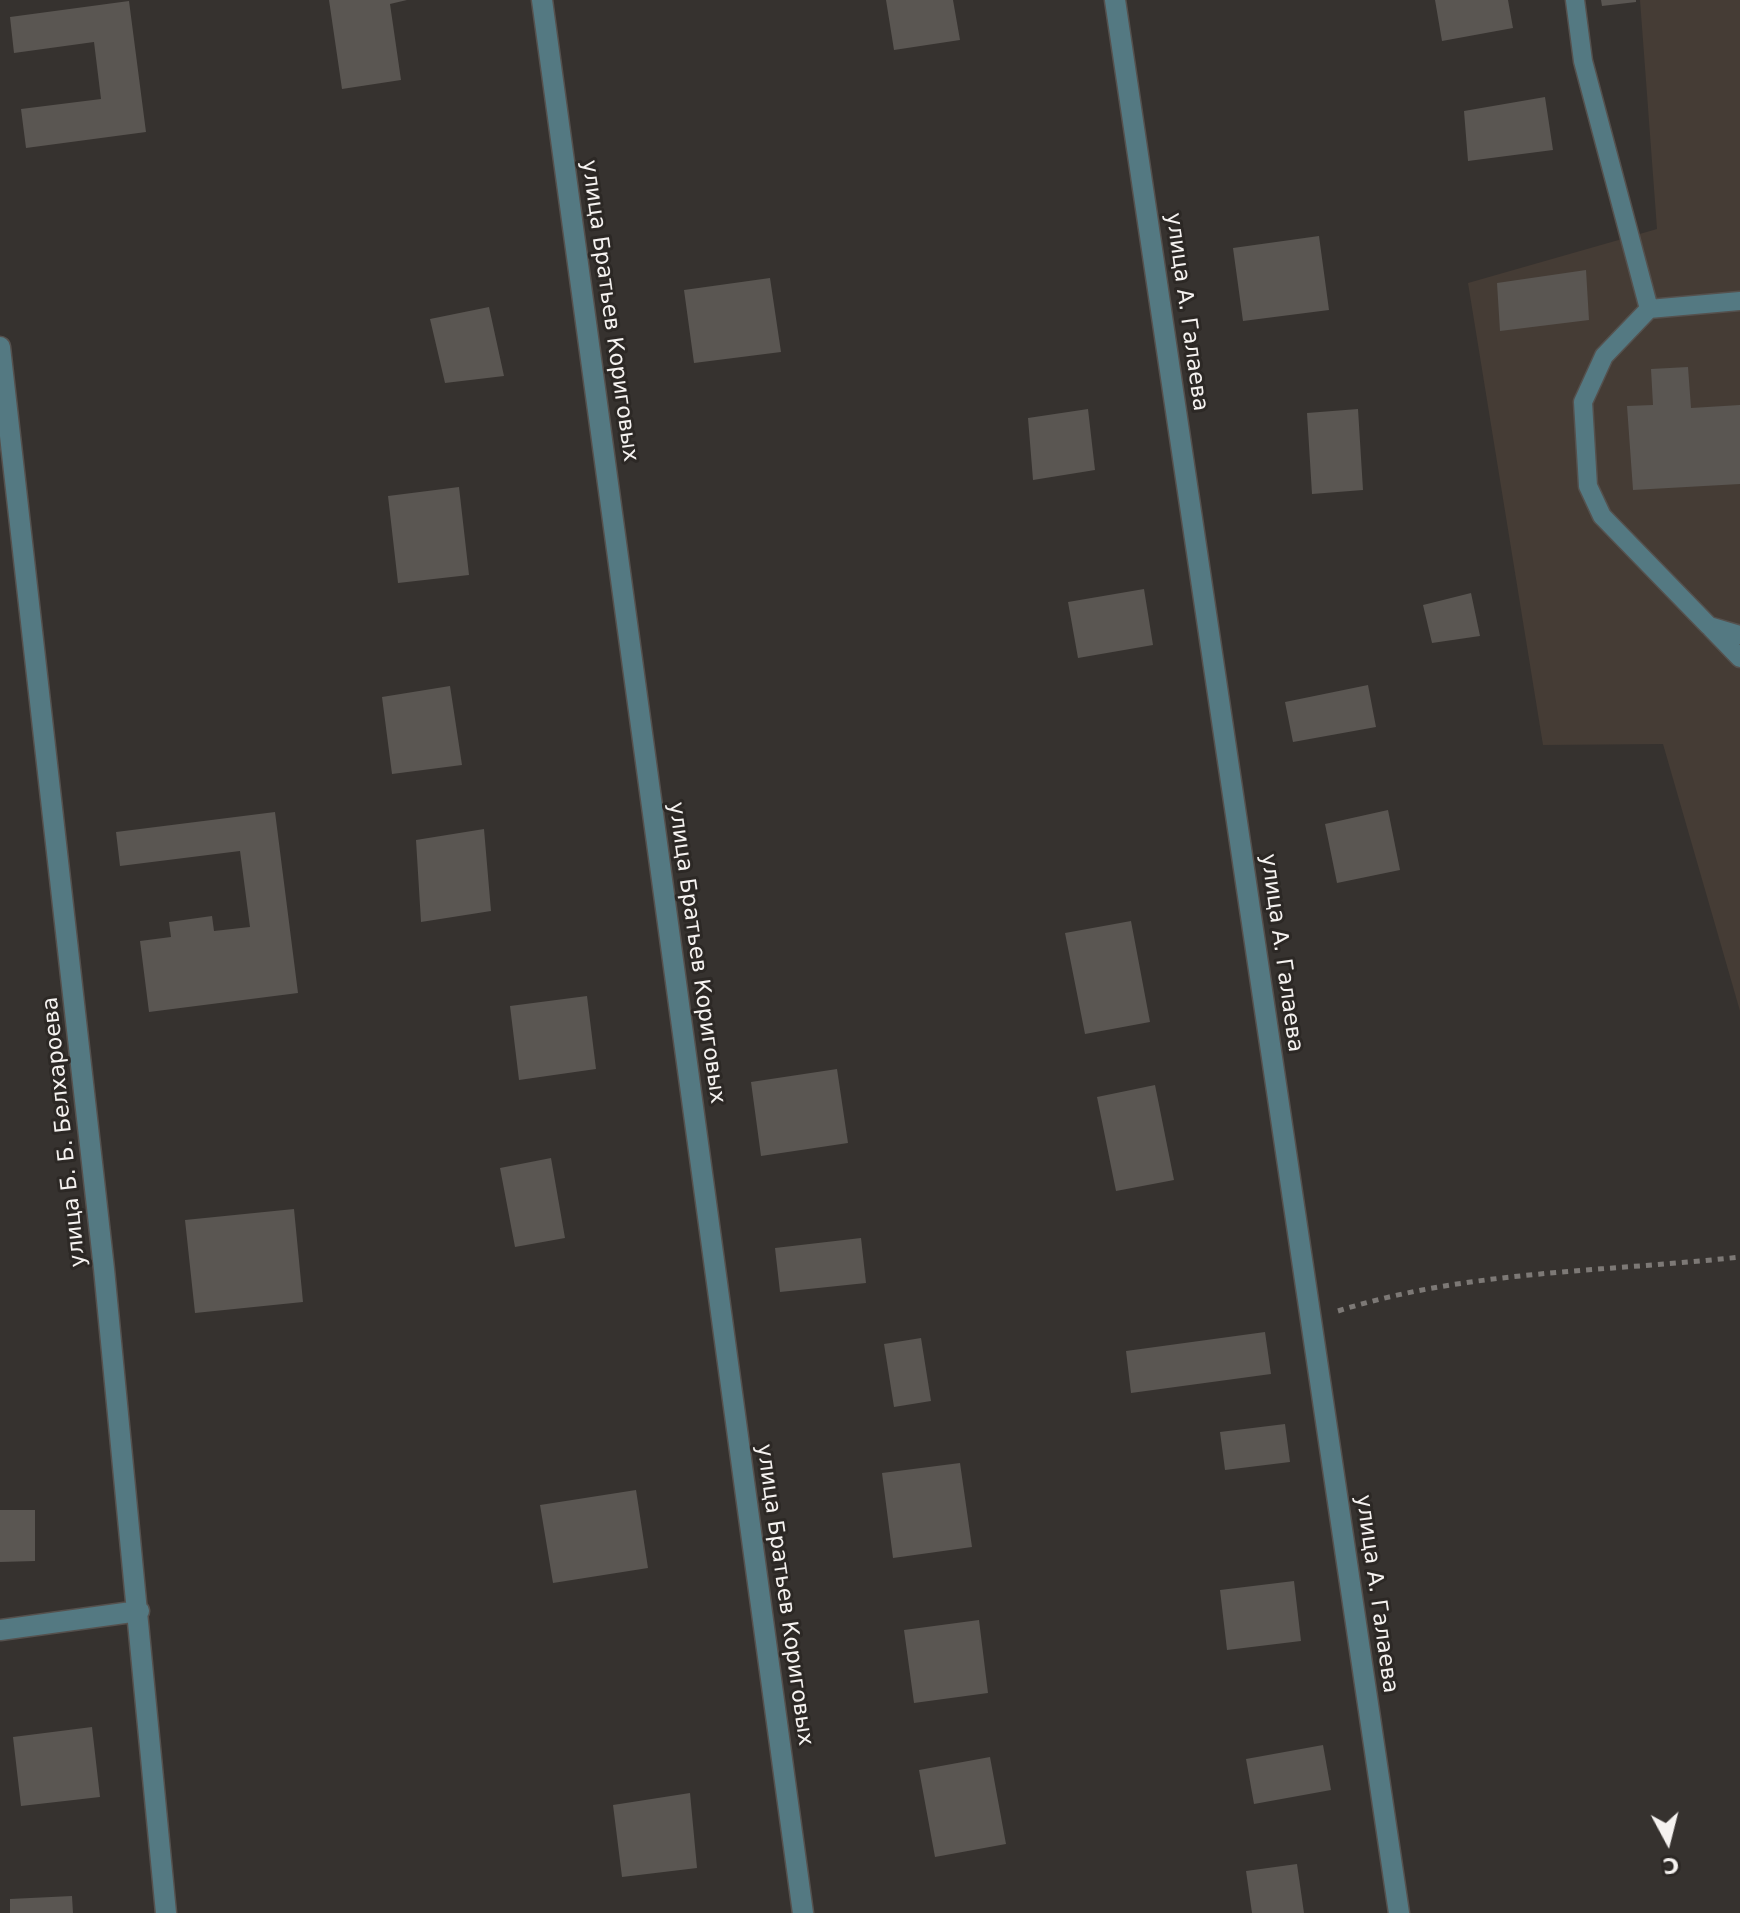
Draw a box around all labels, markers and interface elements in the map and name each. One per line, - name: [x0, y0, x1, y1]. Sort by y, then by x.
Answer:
- street label: улица Братьев Кориговых: [575, 158, 643, 464]
- street label: улица А. Галаева: [1159, 211, 1213, 413]
- street label: улица Братьев Кориговых: [662, 800, 730, 1106]
- street label: улица А. Галаева: [1254, 852, 1308, 1054]
- street label: улица Б. Б. Белхароева: [38, 996, 92, 1268]
- street label: улица Братьев Кориговых: [750, 1442, 818, 1748]
- street label: улица А. Галаева: [1349, 1493, 1403, 1695]
- north arrow: [1628, 1801, 1708, 1881]
- text: С: [1661, 1852, 1681, 1879]

